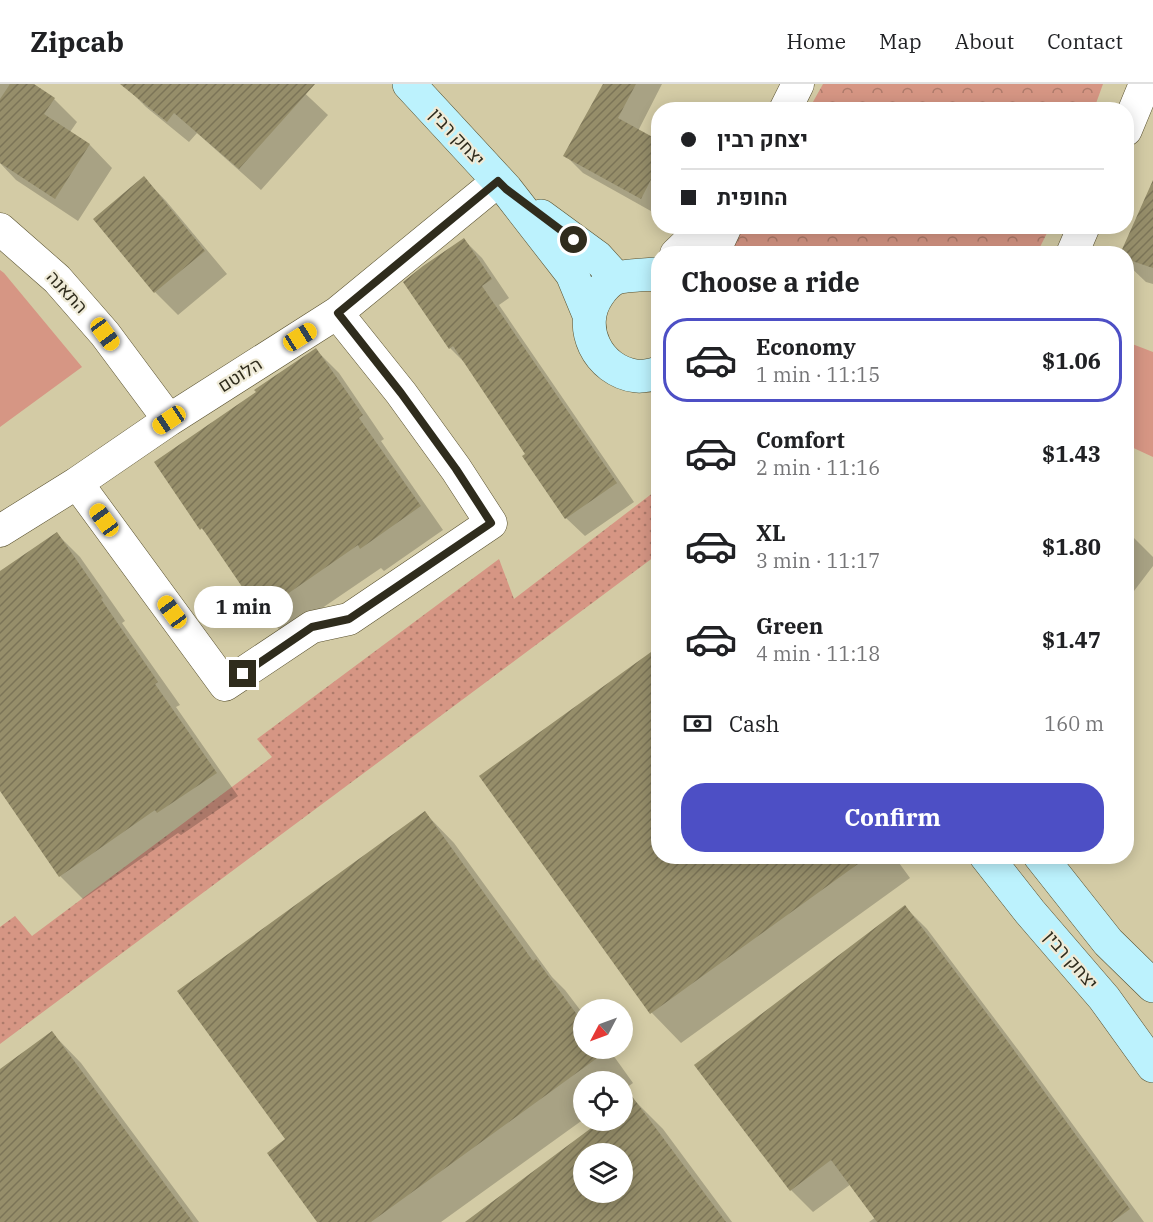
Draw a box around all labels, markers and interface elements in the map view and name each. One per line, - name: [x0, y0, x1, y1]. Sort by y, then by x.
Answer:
- text: Zipcab: [30, 23, 124, 60]
- text: Home: [786, 27, 846, 55]
- text: Map: [879, 27, 922, 55]
- text: About: [955, 27, 1014, 55]
- text: Contact: [1047, 27, 1123, 55]
- street label: יצחק רבין: [425, 103, 490, 170]
- text: יצחק רבין: [717, 124, 808, 153]
- text: החופית: [717, 182, 788, 211]
- route start: [560, 226, 587, 253]
- text: Choose a ride: [681, 264, 860, 299]
- street label: התאנה: [42, 265, 93, 318]
- car: [87, 314, 123, 354]
- car: [280, 320, 320, 354]
- text: Economy: [756, 332, 856, 361]
- icon: car: [684, 333, 738, 387]
- text: $1.06: [1042, 346, 1101, 375]
- street label: הלוטם: [213, 352, 266, 397]
- text: 1 min · 11:15: [756, 361, 880, 388]
- car: [149, 402, 189, 438]
- text: Comfort: [756, 425, 845, 454]
- icon: car: [684, 426, 738, 480]
- text: $1.43: [1042, 439, 1101, 468]
- text: 2 min · 11:16: [756, 454, 880, 481]
- car: [86, 500, 122, 540]
- text: XL: [756, 518, 786, 547]
- icon: car: [684, 519, 738, 573]
- text: $1.80: [1042, 532, 1101, 561]
- text: 3 min · 11:17: [756, 547, 880, 574]
- callout: 1 min: [194, 587, 292, 629]
- car: [154, 592, 190, 632]
- text: 1 min: [216, 593, 272, 620]
- text: Green: [756, 611, 823, 640]
- icon: car: [684, 612, 738, 666]
- text: $1.47: [1042, 625, 1101, 654]
- text: 4 min · 11:18: [756, 640, 880, 667]
- route end: [229, 660, 256, 687]
- icon: cash: [681, 707, 714, 740]
- text: Cash: [729, 709, 780, 738]
- text: 160 m: [1044, 710, 1104, 737]
- button: Confirm: [681, 783, 1104, 852]
- street label: יצחק רבין: [1040, 926, 1103, 994]
- north arrow: [573, 999, 633, 1059]
- map controls: [573, 999, 633, 1203]
- button: locate: [573, 1071, 633, 1131]
- button: layers: [573, 1143, 633, 1203]

